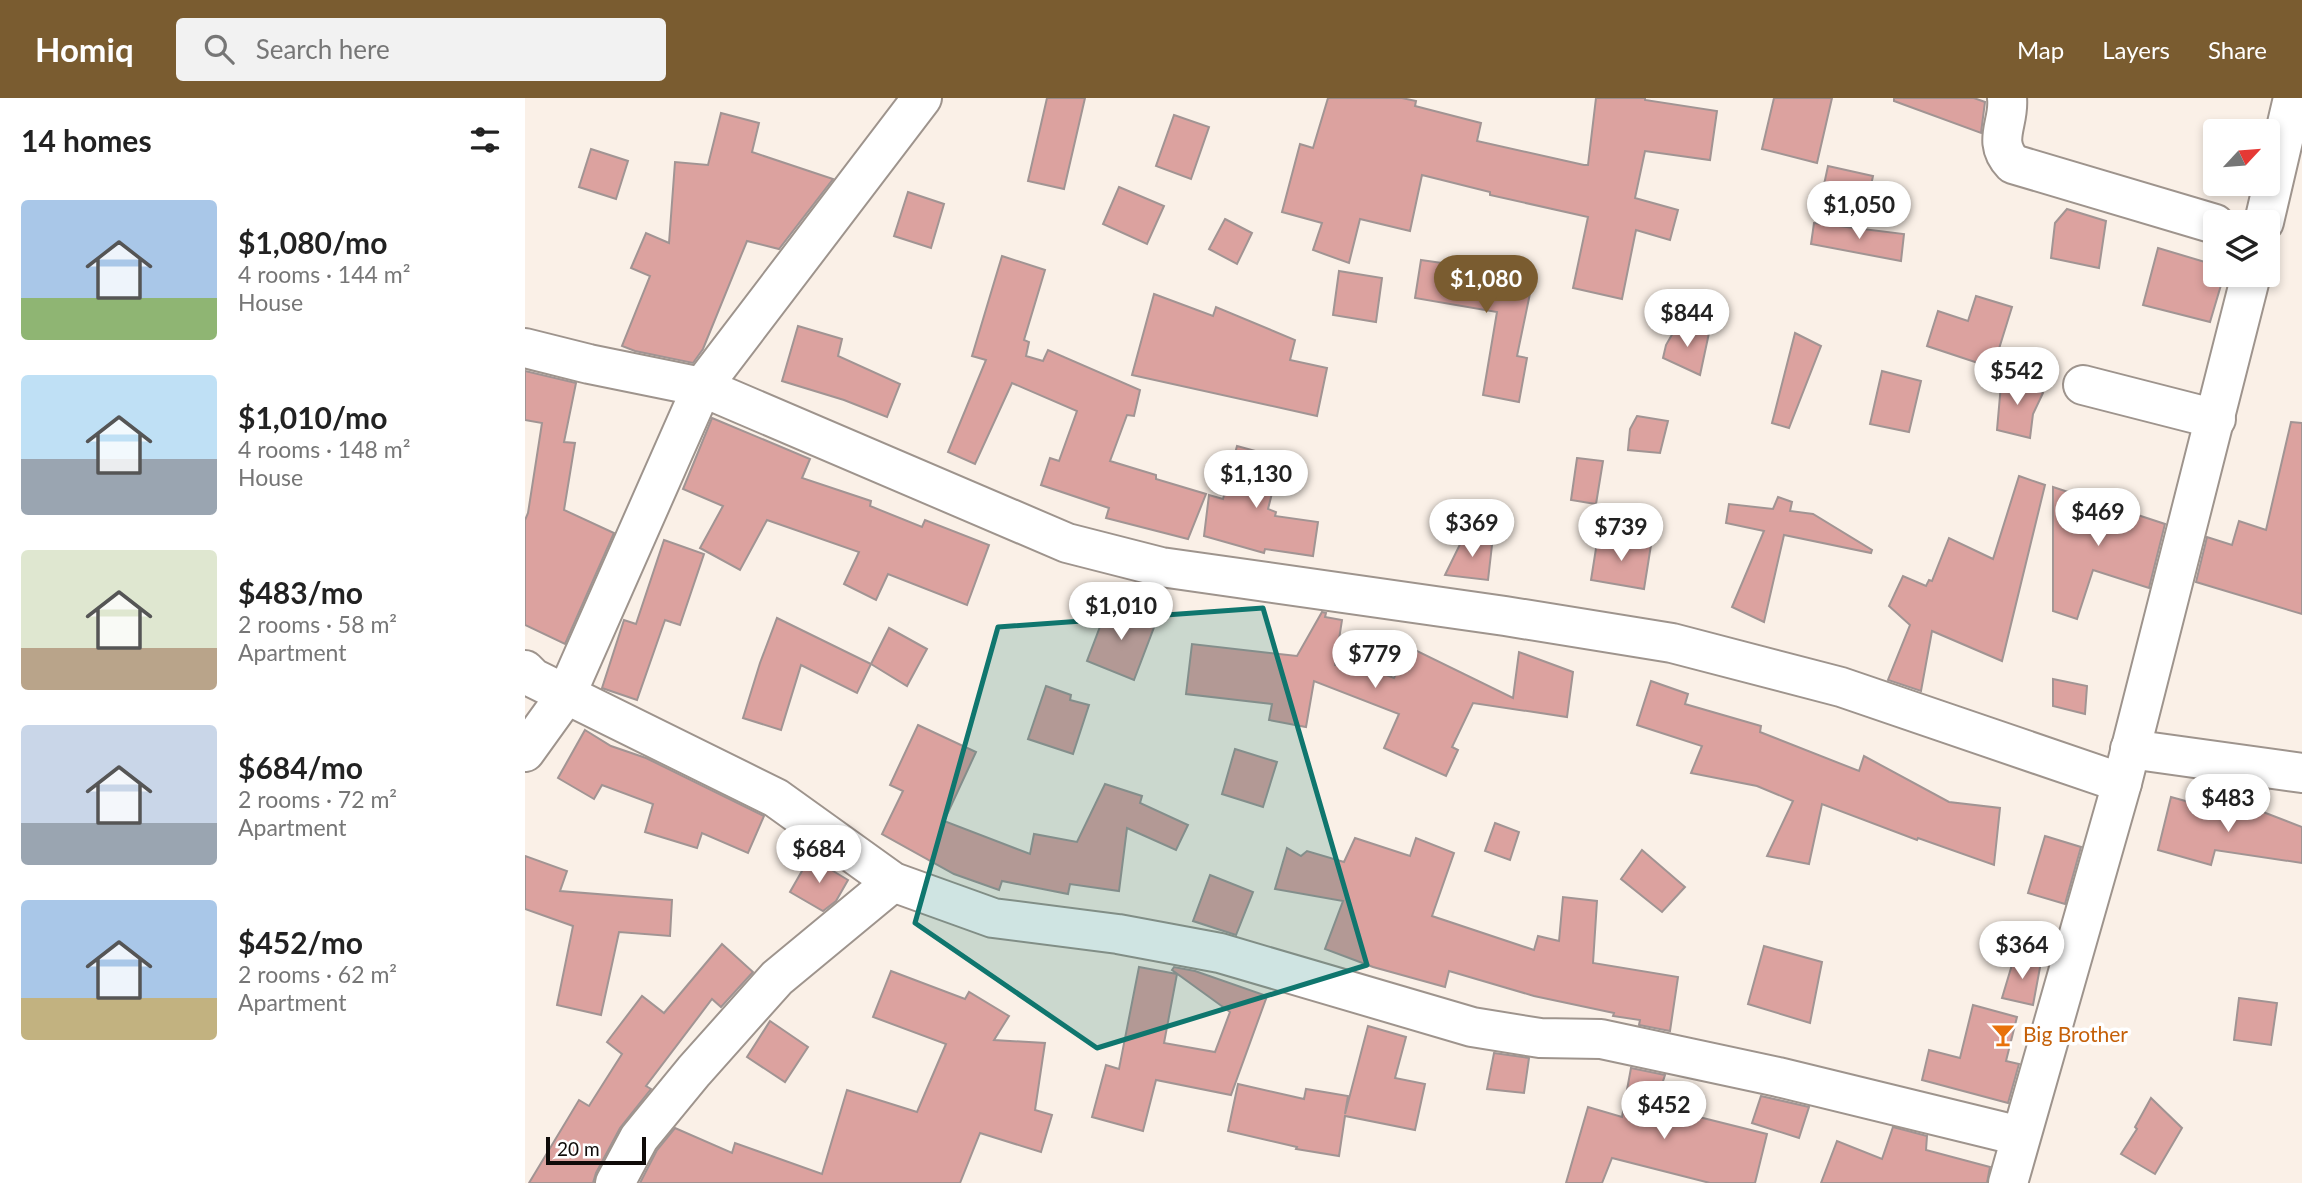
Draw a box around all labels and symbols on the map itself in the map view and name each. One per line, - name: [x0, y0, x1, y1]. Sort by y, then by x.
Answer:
- north arrow: [2203, 119, 2280, 196]
- pin: $1,050: [1802, 181, 1916, 241]
- pin: $1,080: [1429, 256, 1543, 315]
- pin: $844: [1646, 289, 1728, 349]
- pin: $542: [1976, 348, 2058, 407]
- pin: $1,130: [1199, 450, 1313, 510]
- pin: $469: [2057, 489, 2139, 548]
- pin: $369: [1431, 500, 1513, 559]
- pin: $739: [1580, 504, 1662, 563]
- pin: $1,010: [1064, 582, 1178, 642]
- pin: $779: [1334, 630, 1416, 690]
- pin: $483: [2187, 774, 2269, 834]
- pin: $684: [778, 826, 860, 885]
- pin: $364: [1981, 922, 2063, 981]
- bar icon: Big Brother: [1989, 1021, 2017, 1049]
- place label: Big Brother: [2023, 1021, 2128, 1046]
- pin: $452: [1623, 1082, 1705, 1141]
- scale bar: [546, 1134, 646, 1166]

